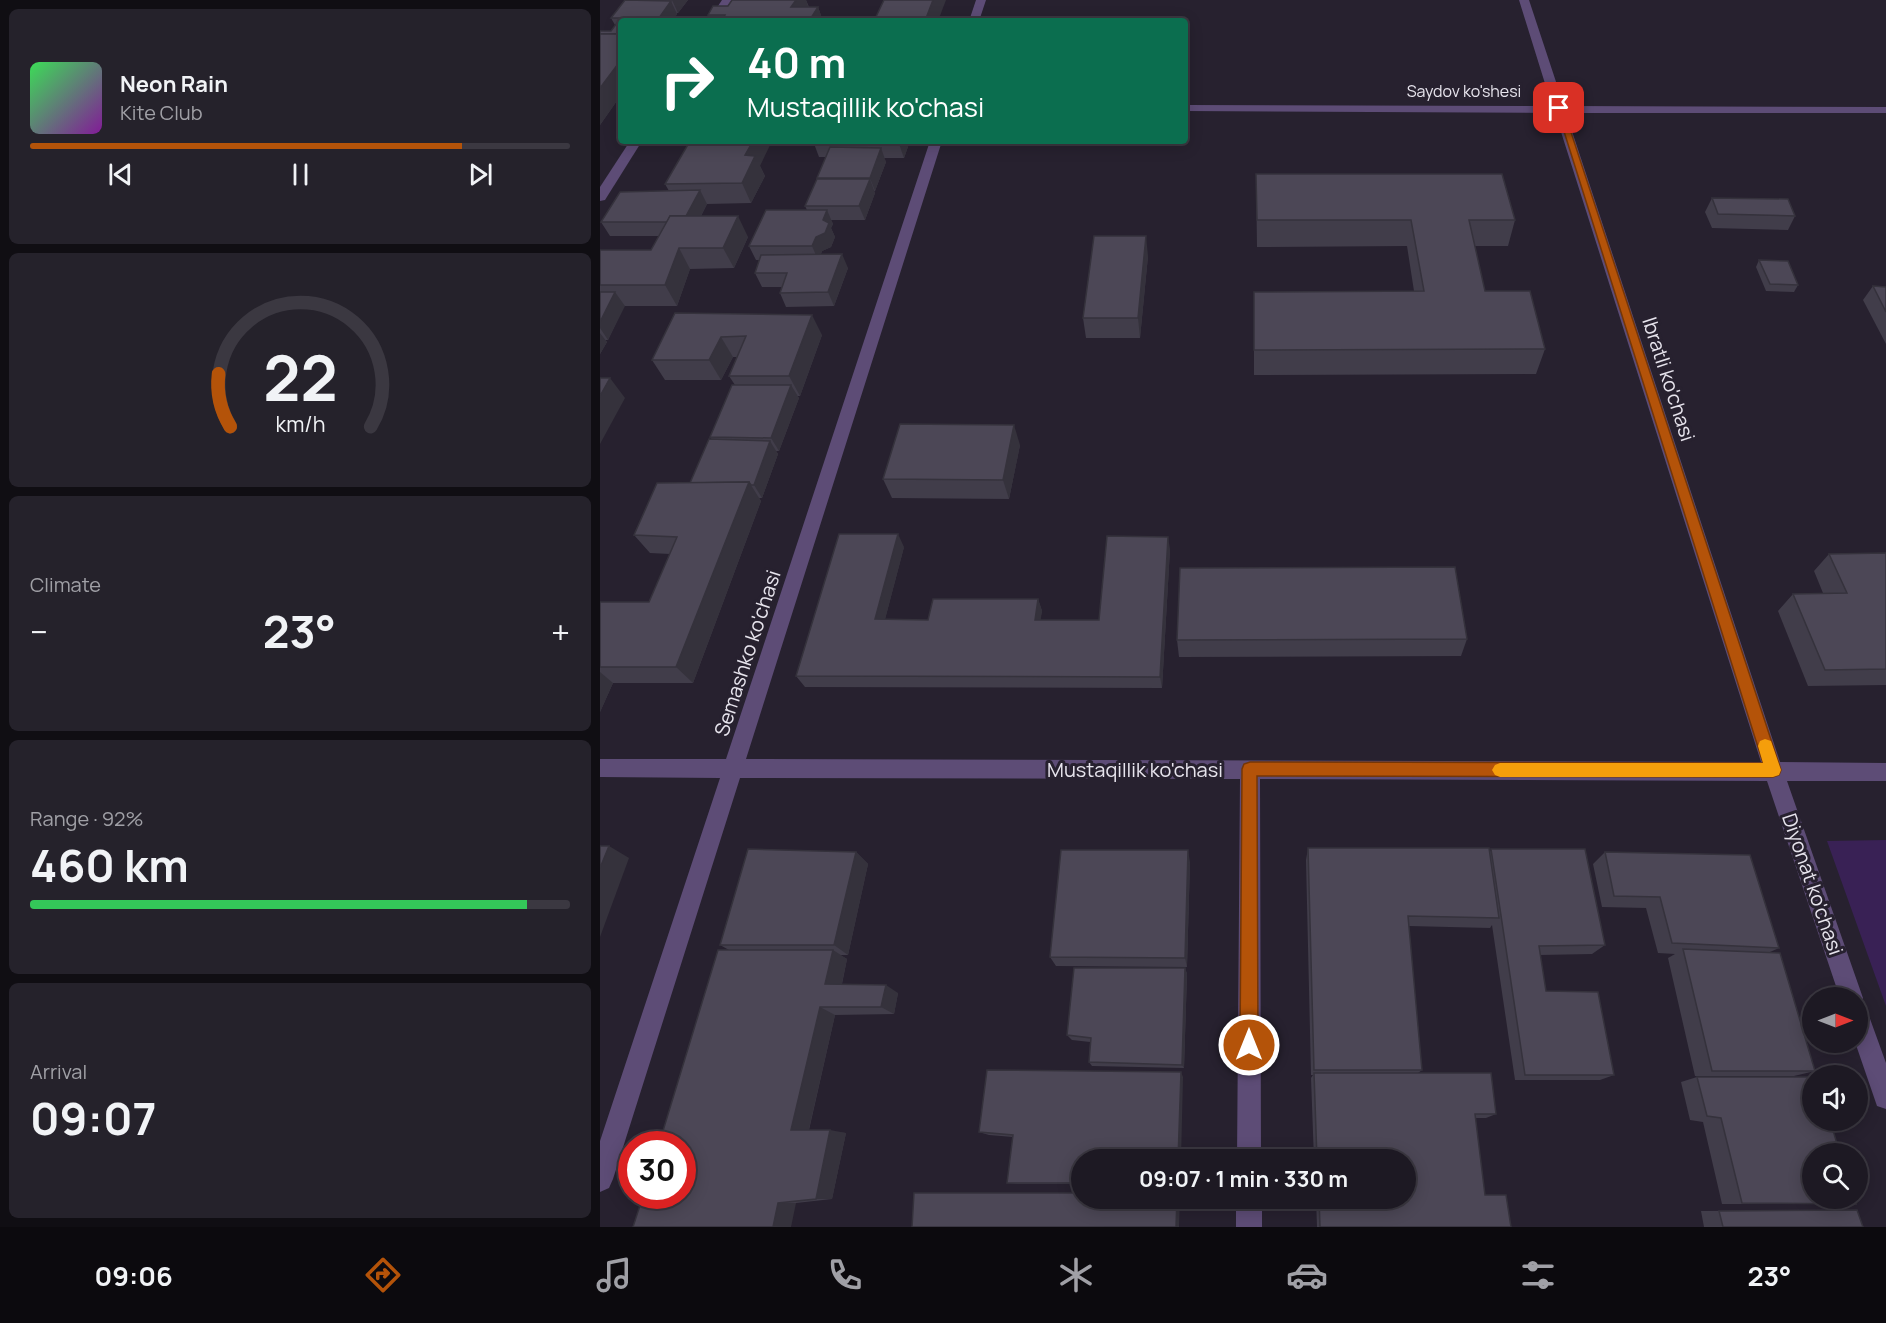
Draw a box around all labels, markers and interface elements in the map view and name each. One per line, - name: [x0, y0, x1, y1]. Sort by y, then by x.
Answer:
- text: 40 m: [747, 33, 846, 91]
- icon: right: [648, 42, 726, 120]
- text: Neon Rain: [120, 69, 228, 99]
- street label: Saydov ko'shesi: [1407, 80, 1521, 102]
- pin: [1533, 82, 1584, 133]
- text: Mustaqillik ko'chasi: [747, 88, 984, 125]
- icon: arrive: [1542, 91, 1575, 124]
- text: Kite Club: [120, 99, 203, 126]
- icon: previous: [104, 158, 137, 191]
- icon: pause: [284, 158, 317, 191]
- icon: next: [464, 158, 497, 191]
- street label: Ibratli ko'chasi: [1636, 314, 1702, 444]
- text: 22: [263, 334, 337, 420]
- text: km/h: [275, 409, 325, 438]
- street label: Semashko ko'chasi: [707, 567, 787, 739]
- text: Climate: [30, 571, 101, 598]
- text: 23°: [263, 600, 336, 662]
- text: −: [30, 609, 48, 654]
- text: +: [551, 609, 570, 654]
- street label: Mustaqillik ko'chasi: [1047, 756, 1223, 783]
- text: Range · 92%: [30, 805, 144, 832]
- street label: Diyonat ko'chasi: [1776, 810, 1850, 958]
- text: 460 km: [30, 834, 189, 896]
- north arrow: [1802, 987, 1868, 1053]
- map controls: [1802, 987, 1868, 1209]
- position arrow: [1217, 1013, 1281, 1077]
- text: Arrival: [30, 1058, 87, 1085]
- button: sound: [1802, 1065, 1868, 1131]
- text: 09:07: [30, 1087, 157, 1149]
- speed limit sign: 30: [618, 1131, 696, 1209]
- button: search: [1802, 1143, 1868, 1209]
- text: 09:07 · 1 min · 330 m: [1139, 1164, 1348, 1194]
- icon: directions: [362, 1254, 404, 1296]
- icon: music: [593, 1254, 635, 1296]
- icon: phone: [824, 1254, 866, 1296]
- icon: climate: [1055, 1254, 1097, 1296]
- icon: car: [1286, 1254, 1328, 1296]
- icon: filters: [1517, 1254, 1559, 1296]
- text: 09:06: [94, 1257, 173, 1294]
- text: 23°: [1747, 1257, 1791, 1294]

